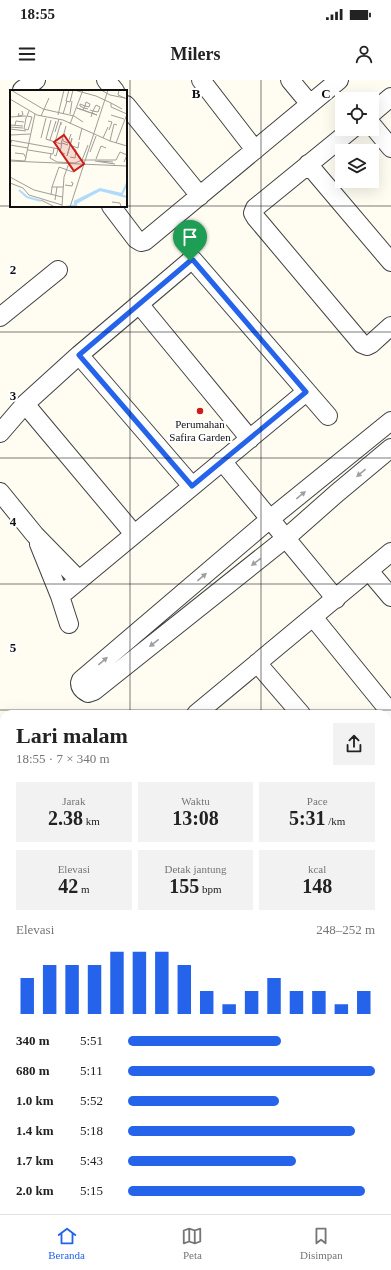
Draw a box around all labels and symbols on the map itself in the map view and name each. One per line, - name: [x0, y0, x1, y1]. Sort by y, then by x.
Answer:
- text: B: [192, 86, 201, 101]
- text: C: [321, 86, 331, 101]
- inset map: [10, 90, 127, 207]
- pin: [173, 220, 207, 261]
- text: 2: [10, 262, 16, 277]
- text: 3: [10, 388, 17, 403]
- marker: Perumahan Safira Garden: [195, 406, 205, 416]
- place label: Perumahan Safira Garden: [169, 418, 231, 443]
- one-way arrow: [356, 468, 367, 477]
- one-way arrow: [295, 490, 306, 499]
- text: 4: [10, 514, 17, 529]
- one-way arrow: [250, 558, 261, 566]
- one-way arrow: [197, 573, 208, 582]
- one-way arrow: [149, 639, 160, 647]
- text: 5: [10, 640, 17, 655]
- one-way arrow: [98, 657, 109, 666]

